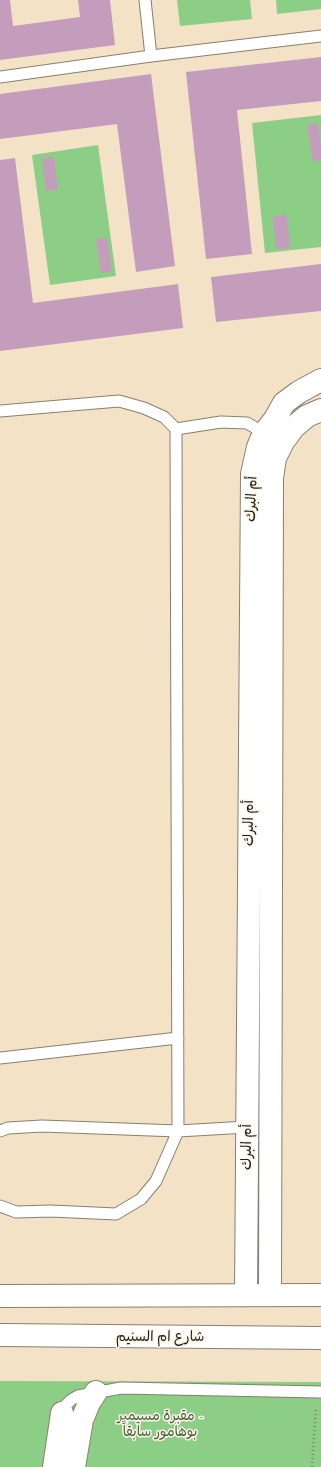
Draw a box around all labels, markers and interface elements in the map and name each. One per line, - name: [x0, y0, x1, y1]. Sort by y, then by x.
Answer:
- street label: أم البرك: [243, 476, 261, 522]
- street label: أم البرك: [241, 800, 257, 846]
- street label: أم البرك: [239, 1124, 255, 1170]
- street label: شارع ام السنيم: [116, 1329, 204, 1345]
- park label: مقبرة مسيمير - بوهامور سابقاً: [117, 1408, 203, 1440]

